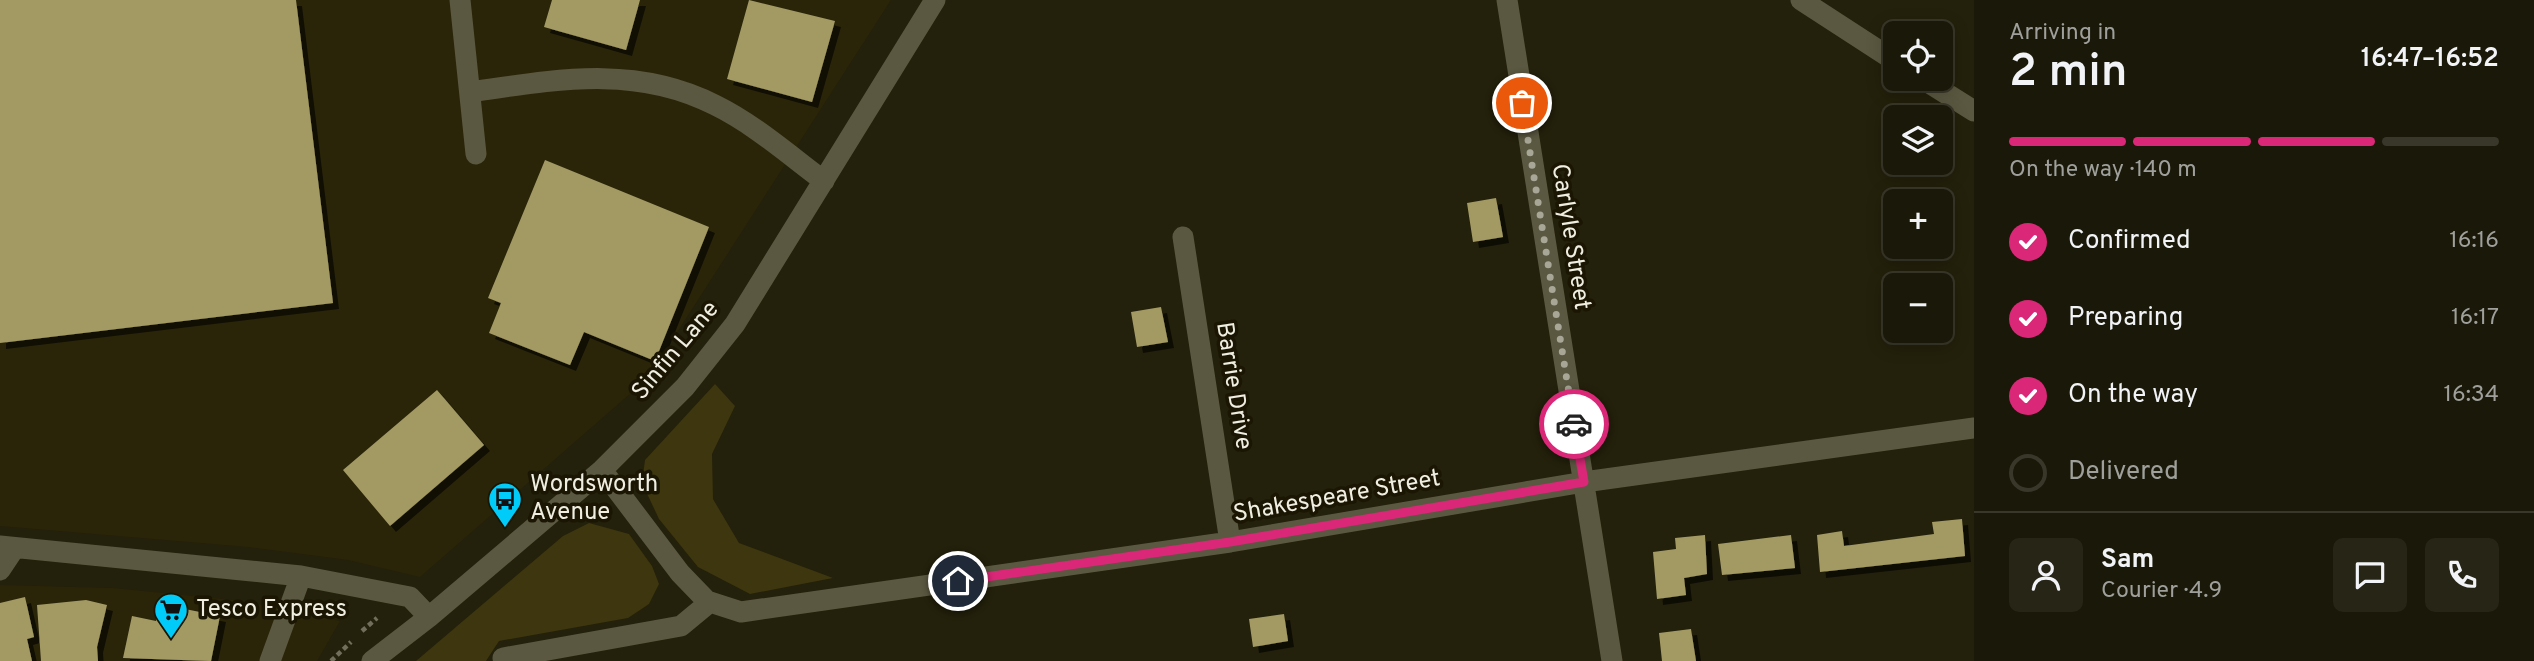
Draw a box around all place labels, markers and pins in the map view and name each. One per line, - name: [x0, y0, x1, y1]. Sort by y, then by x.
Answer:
- pin: [1492, 73, 1552, 133]
- place label: Wordsworth Avenue: [530, 470, 658, 528]
- bus stop icon: Wordsworth Avenue: [486, 480, 524, 529]
- pin: [928, 551, 988, 611]
- supermarket icon: Tesco Express: [152, 591, 190, 640]
- place label: Tesco Express: [196, 595, 347, 625]

